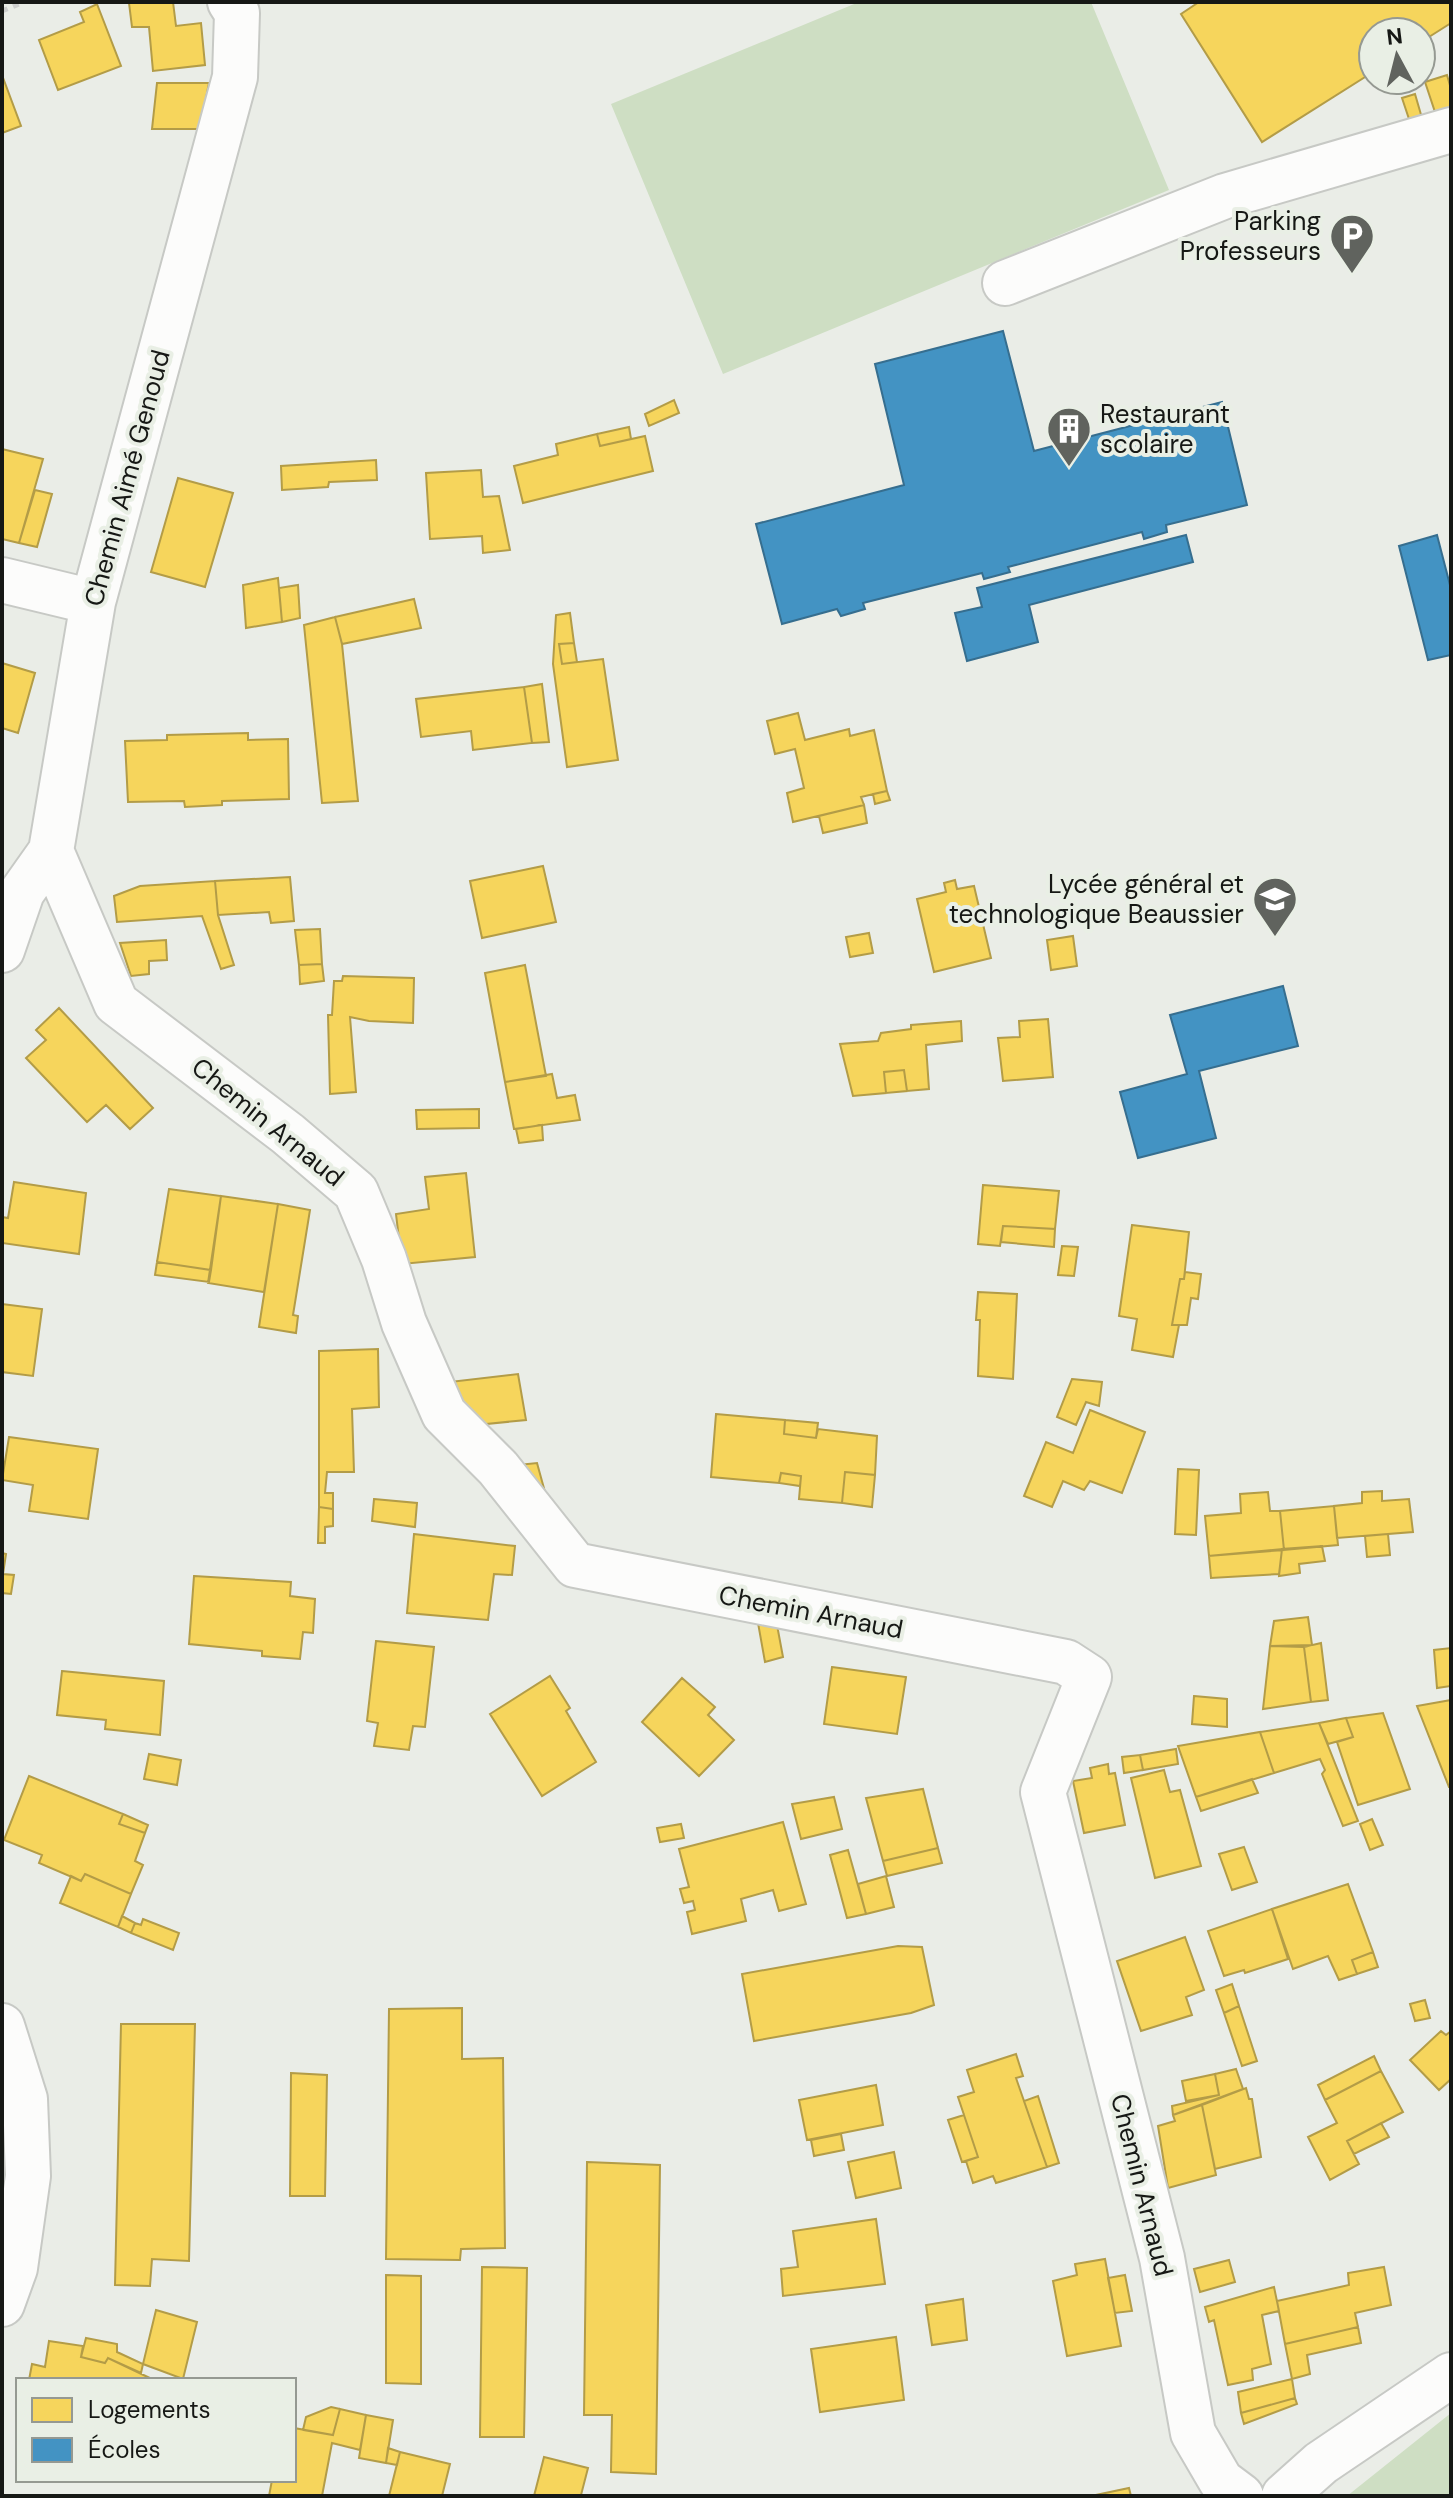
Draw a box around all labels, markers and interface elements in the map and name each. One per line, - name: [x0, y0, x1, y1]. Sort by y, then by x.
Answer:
- north arrow: [1357, 16, 1437, 96]
- text: N: [1385, 21, 1404, 52]
- place label: Parking Professeurs: [1180, 204, 1321, 268]
- parking icon: Parking Professeurs: [1328, 212, 1376, 275]
- street label: Chemin Aimé Genoud: [76, 346, 178, 610]
- place label: Restaurant scolaire: [1100, 397, 1230, 461]
- building icon: Restaurant scolaire: [1045, 405, 1093, 468]
- place label: Lycée général et technologique Beaussier: [949, 867, 1244, 931]
- school or university icon: Lycée général et technologique Beaussier: [1251, 875, 1299, 938]
- street label: Chemin Arnaud: [185, 1050, 351, 1194]
- street label: Chemin Arnaud: [716, 1577, 906, 1647]
- street label: Chemin Arnaud: [1103, 2090, 1181, 2280]
- legend: [16, 2378, 296, 2482]
- text: Logements: [88, 2394, 211, 2425]
- text: Écoles: [88, 2434, 161, 2465]

